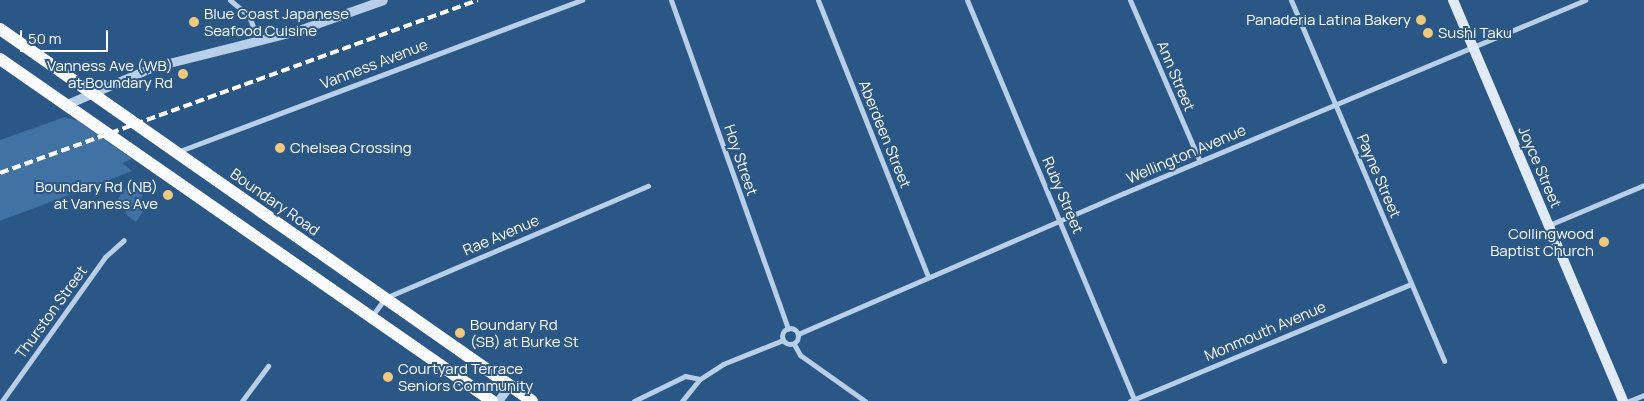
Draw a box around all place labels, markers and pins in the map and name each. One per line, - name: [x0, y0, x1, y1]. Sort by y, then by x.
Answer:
- place label: Blue Coast Japanese Seafood Cuisine: [204, 4, 349, 39]
- place label: Panaderia Latina Bakery: [1246, 11, 1411, 29]
- marker: Panaderia Latina Bakery: [1415, 14, 1427, 26]
- marker: Blue Coast Japanese Seafood Cuisine: [188, 16, 200, 28]
- place label: Sushi Taku: [1438, 24, 1512, 42]
- marker: Sushi Taku: [1422, 27, 1434, 39]
- place label: Vanness Ave (WB) at Boundary Rd: [47, 56, 173, 91]
- marker: Vanness Ave (WB) at Boundary Rd: [177, 68, 189, 80]
- place label: Chelsea Crossing: [290, 139, 412, 157]
- marker: Chelsea Crossing: [274, 142, 286, 154]
- place label: Boundary Rd (NB) at Vanness Ave: [35, 177, 158, 212]
- marker: Boundary Rd (NB) at Vanness Ave: [162, 189, 174, 201]
- place label: Collingwood Baptist Church: [1490, 224, 1594, 259]
- marker: Collingwood Baptist Church: [1598, 236, 1610, 248]
- place label: Boundary Rd (SB) at Burke St: [470, 315, 579, 350]
- marker: Boundary Rd (SB) at Burke St: [454, 327, 466, 339]
- place label: Courtyard Terrace Seniors Community: [398, 359, 533, 394]
- marker: Courtyard Terrace Seniors Community: [382, 371, 394, 383]

